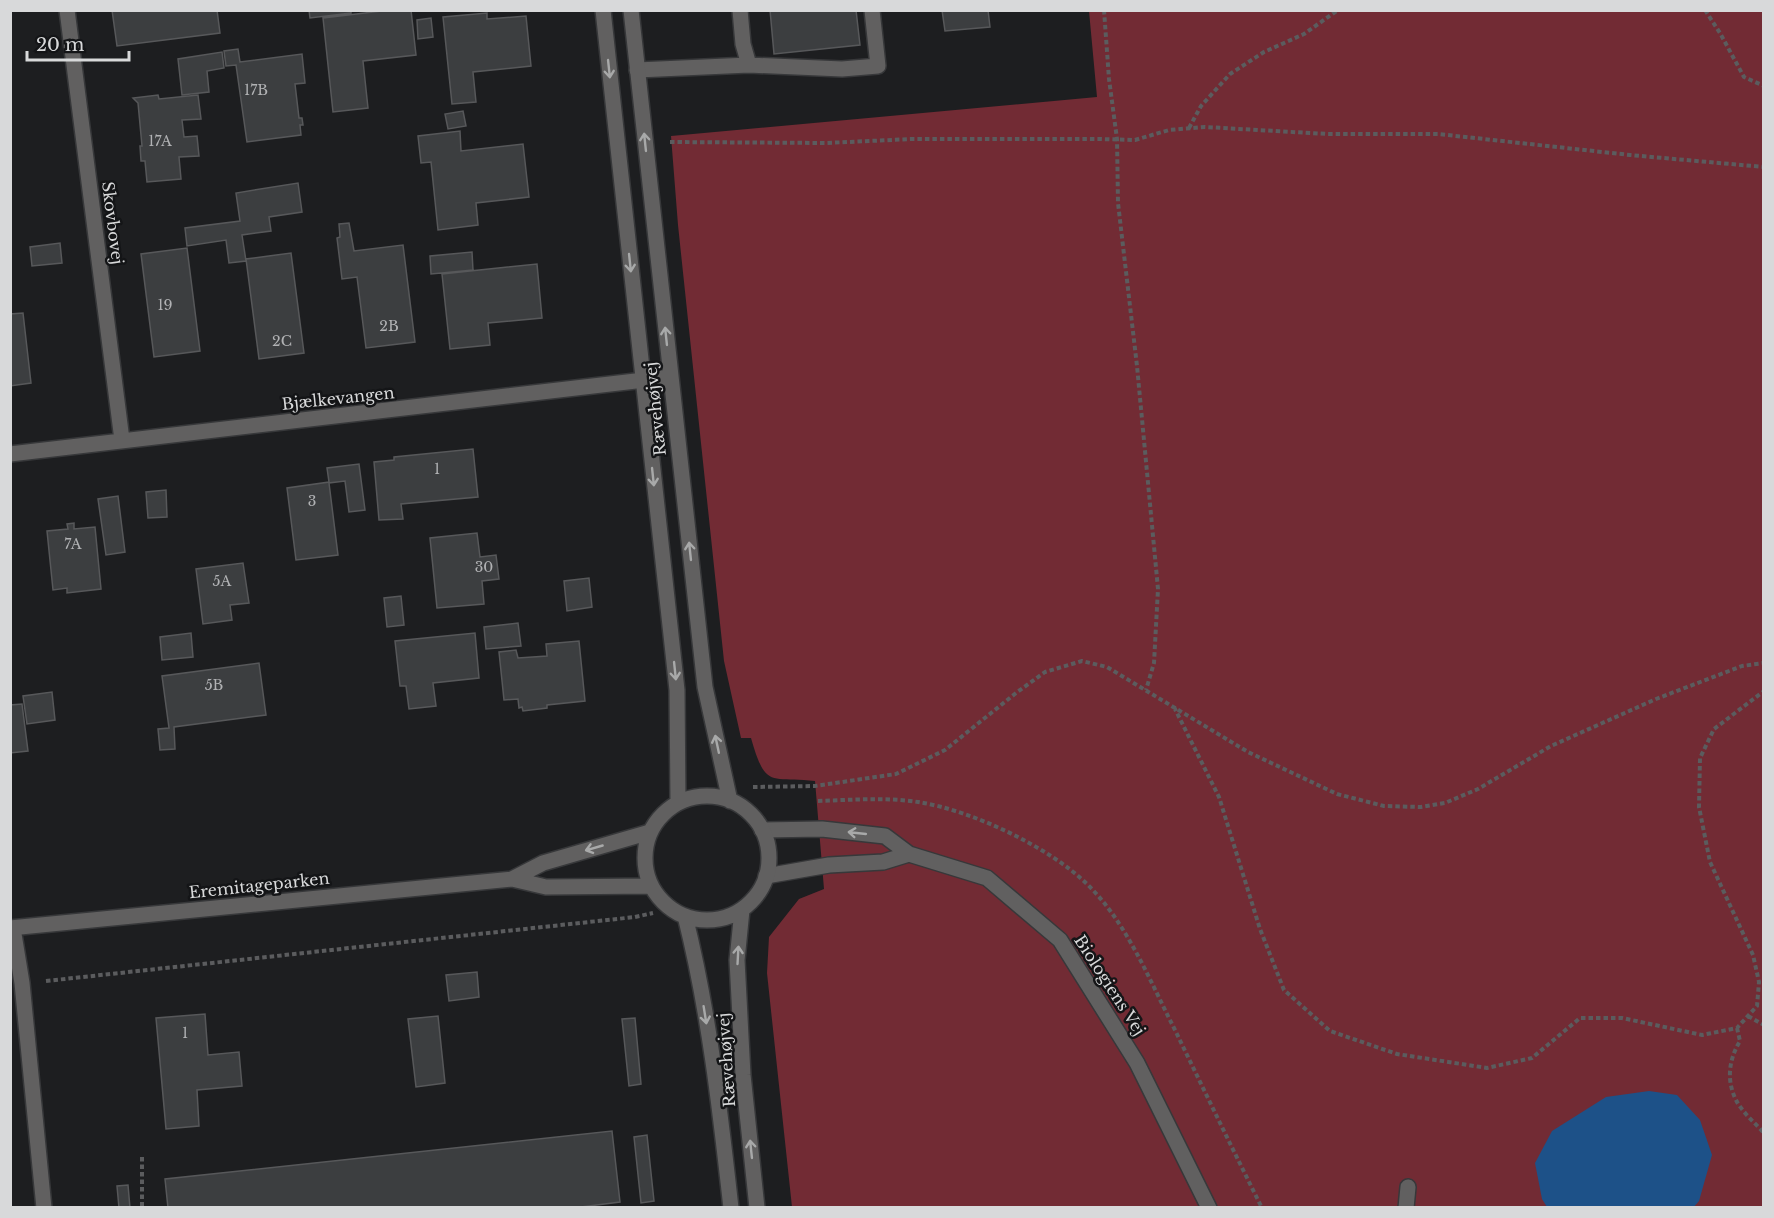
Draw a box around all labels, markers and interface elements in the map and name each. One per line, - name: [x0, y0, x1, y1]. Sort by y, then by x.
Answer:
- scale bar: [27, 24, 129, 62]
- text: 20 m: [36, 34, 84, 56]
- one-way arrow: [604, 58, 615, 78]
- house number: 17B: [244, 81, 268, 99]
- house number: 17A: [148, 132, 172, 150]
- one-way arrow: [639, 133, 650, 153]
- street label: Skovbovej: [98, 180, 128, 266]
- one-way arrow: [625, 252, 636, 272]
- house number: 19: [157, 296, 173, 314]
- house number: 2B: [379, 317, 399, 335]
- one-way arrow: [660, 327, 671, 347]
- house number: 2C: [272, 332, 292, 350]
- street label: Rævehøjvej: [640, 361, 670, 457]
- street label: Bjælkevangen: [281, 382, 395, 414]
- house number: 1: [434, 460, 440, 478]
- one-way arrow: [648, 467, 659, 487]
- house number: 3: [308, 492, 316, 510]
- house number: 7A: [64, 535, 82, 553]
- one-way arrow: [684, 541, 695, 561]
- house number: 30: [475, 558, 493, 576]
- house number: 5A: [213, 572, 232, 590]
- one-way arrow: [669, 661, 680, 681]
- house number: 5B: [205, 676, 224, 694]
- one-way arrow: [711, 734, 723, 753]
- one-way arrow: [848, 827, 867, 838]
- one-way arrow: [585, 843, 604, 855]
- street label: Eremitageparken: [188, 868, 330, 902]
- street label: Biologiens Vej: [1070, 931, 1150, 1039]
- one-way arrow: [733, 945, 744, 965]
- one-way arrow: [699, 1004, 710, 1024]
- street label: Rævehøjvej: [713, 1012, 739, 1108]
- house number: 1: [182, 1024, 188, 1042]
- one-way arrow: [745, 1140, 756, 1160]

